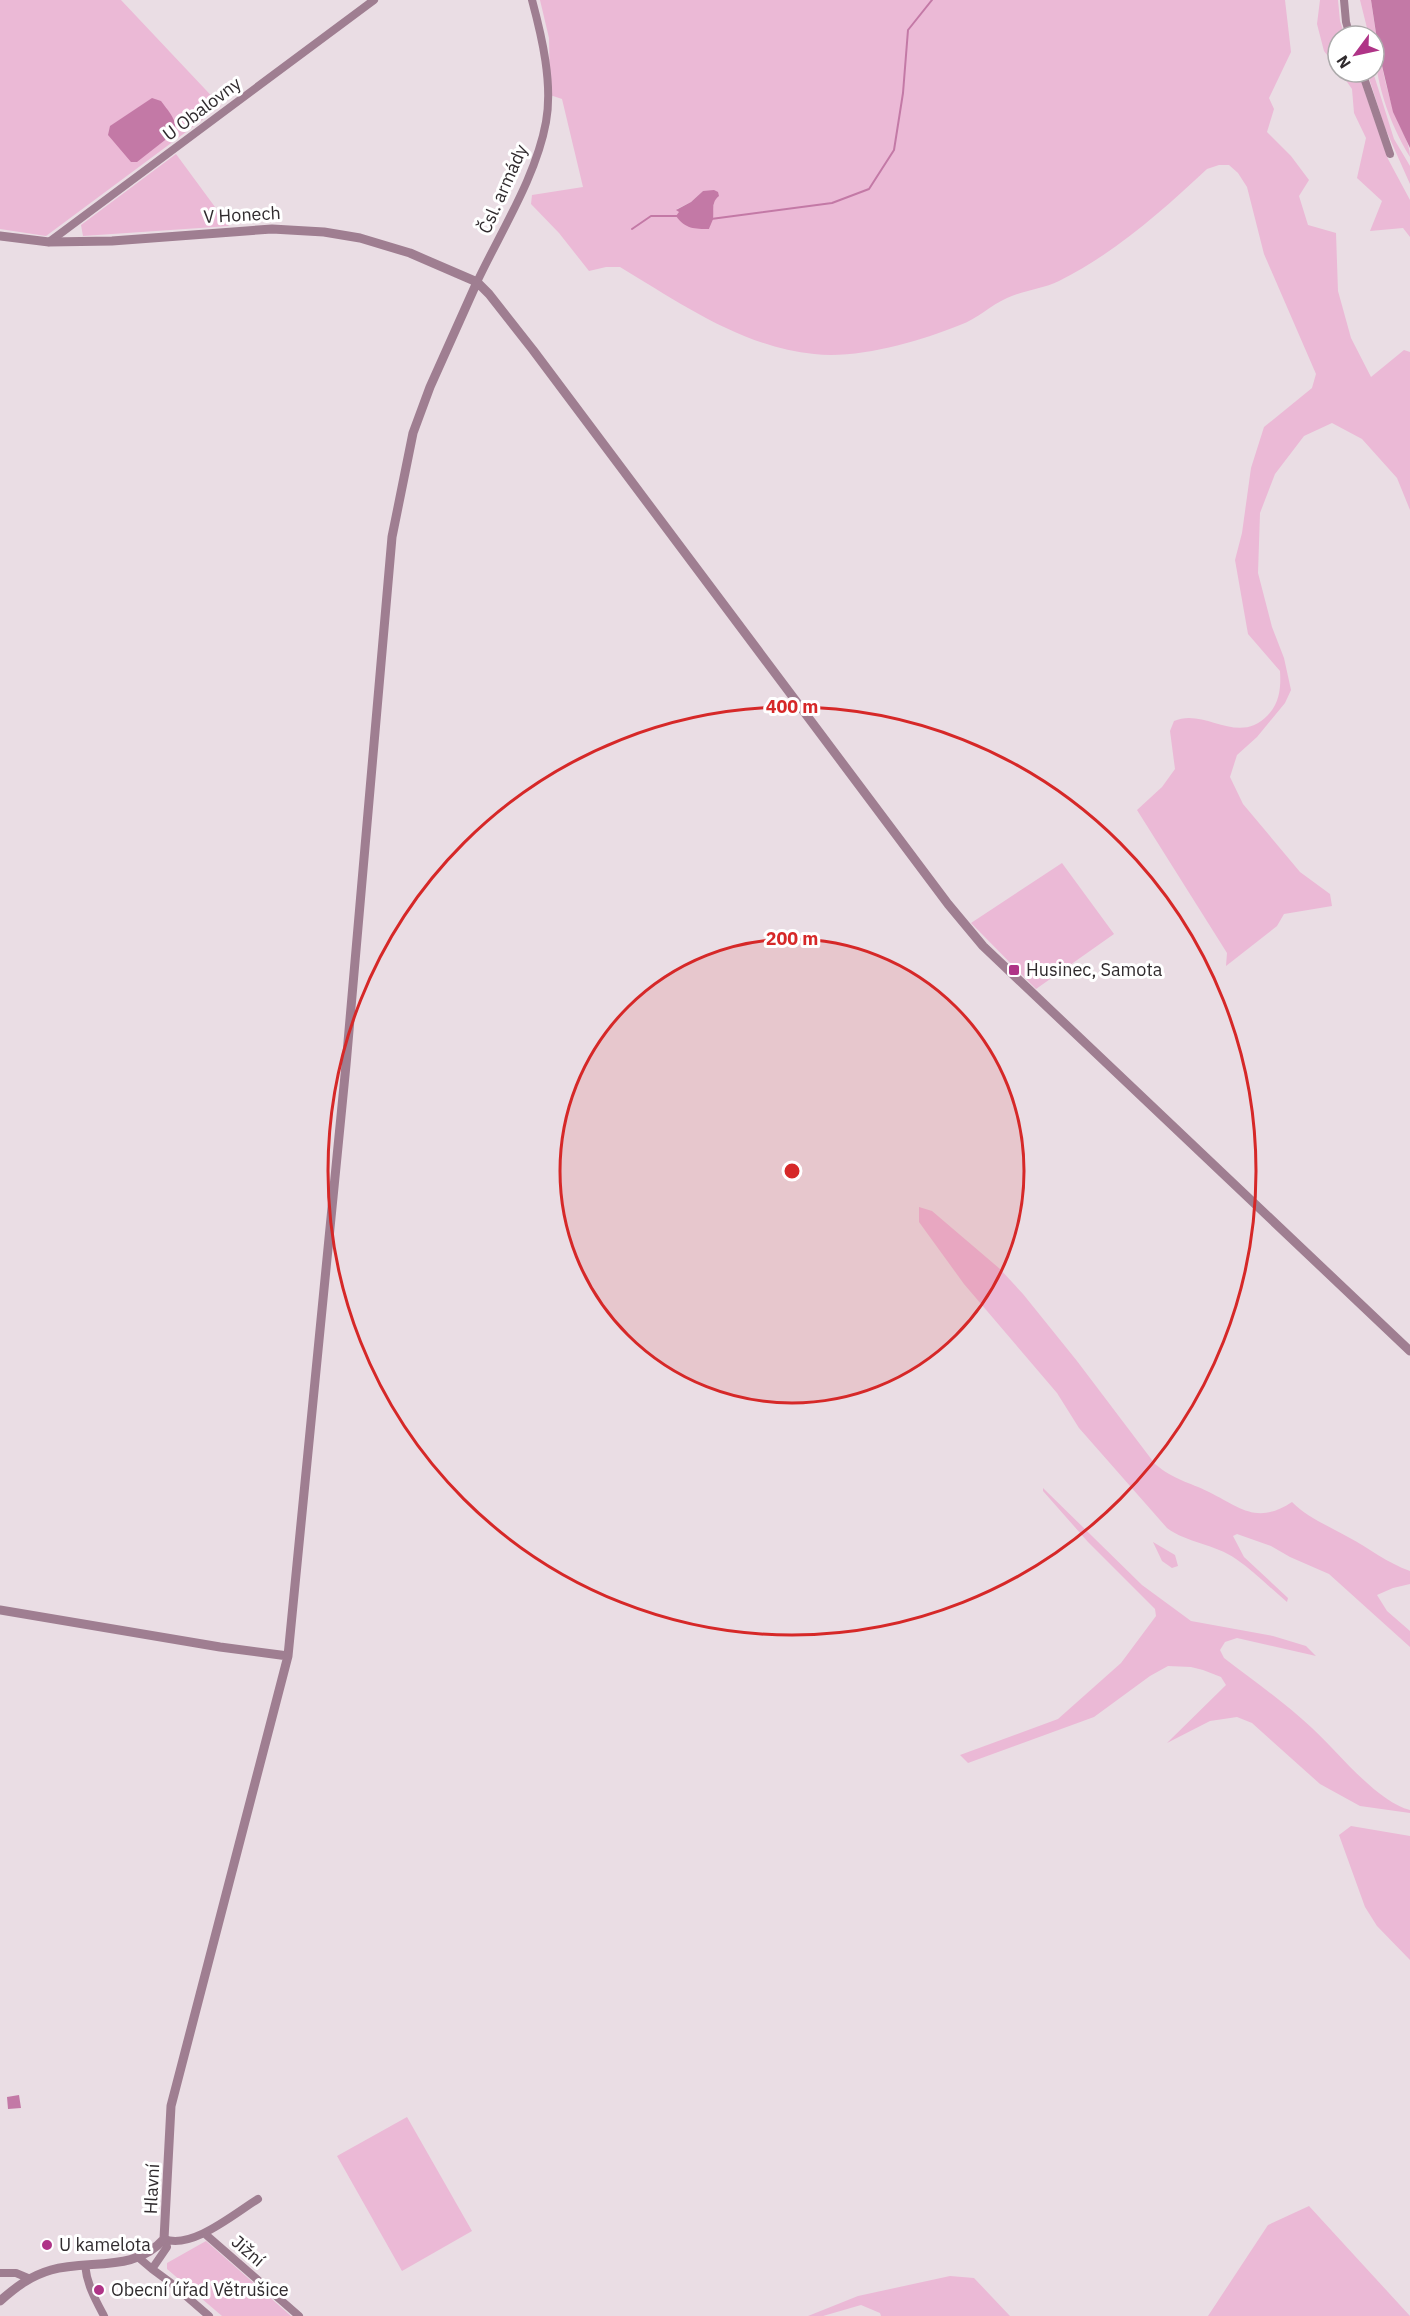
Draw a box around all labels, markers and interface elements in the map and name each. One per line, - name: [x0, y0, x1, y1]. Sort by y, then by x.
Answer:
- north arrow: [1326, 24, 1386, 84]
- text: N: [1332, 52, 1355, 72]
- street label: U Obalovny: [158, 72, 245, 145]
- street label: Čsl. armády: [472, 140, 532, 237]
- street label: V Honech: [203, 201, 281, 228]
- text: 400 m: [766, 695, 818, 718]
- text: 200 m: [766, 927, 818, 950]
- place label: Husinec, Samota: [1026, 958, 1163, 981]
- marker: Husinec, Samota: [1007, 963, 1021, 977]
- centre of rings: [782, 1161, 802, 1181]
- street label: Hlavní: [139, 2163, 164, 2215]
- street label: Jižní: [227, 2230, 270, 2272]
- place label: U kamelota: [59, 2233, 151, 2256]
- marker: U kamelota: [40, 2238, 54, 2252]
- place label: Obecní úřad Větrušice: [111, 2278, 289, 2301]
- marker: Obecní úřad Větrušice: [92, 2283, 106, 2297]

